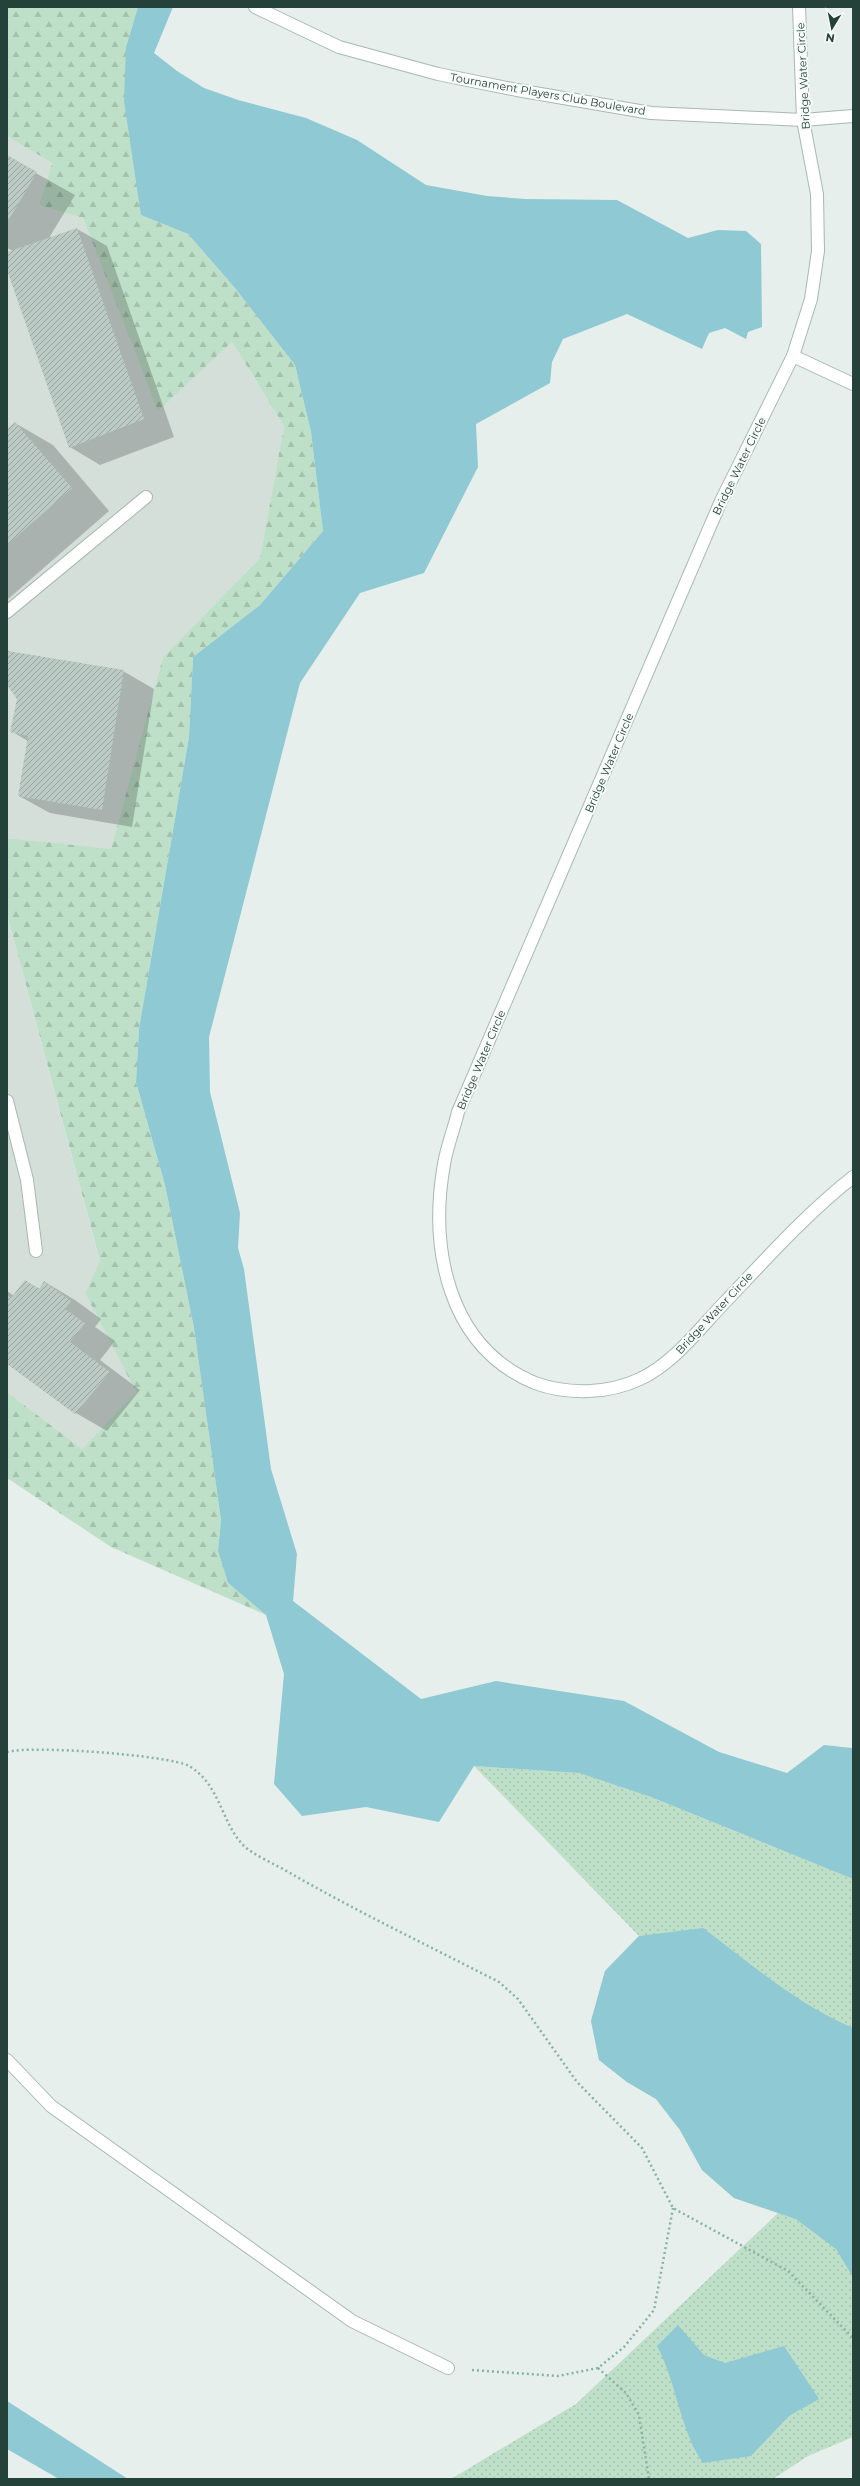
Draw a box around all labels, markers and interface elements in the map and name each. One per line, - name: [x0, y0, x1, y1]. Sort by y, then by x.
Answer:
- north arrow: [812, 8, 852, 48]
- street label: Bridge Water Circle: [793, 22, 813, 130]
- text: N: [825, 30, 836, 46]
- street label: Tournament Players Club Boulevard: [449, 70, 647, 118]
- street label: Bridge Water Circle: [709, 414, 769, 517]
- street label: Bridge Water Circle: [582, 711, 637, 815]
- street label: Bridge Water Circle: [454, 1008, 509, 1112]
- street label: Bridge Water Circle: [672, 1269, 756, 1357]

